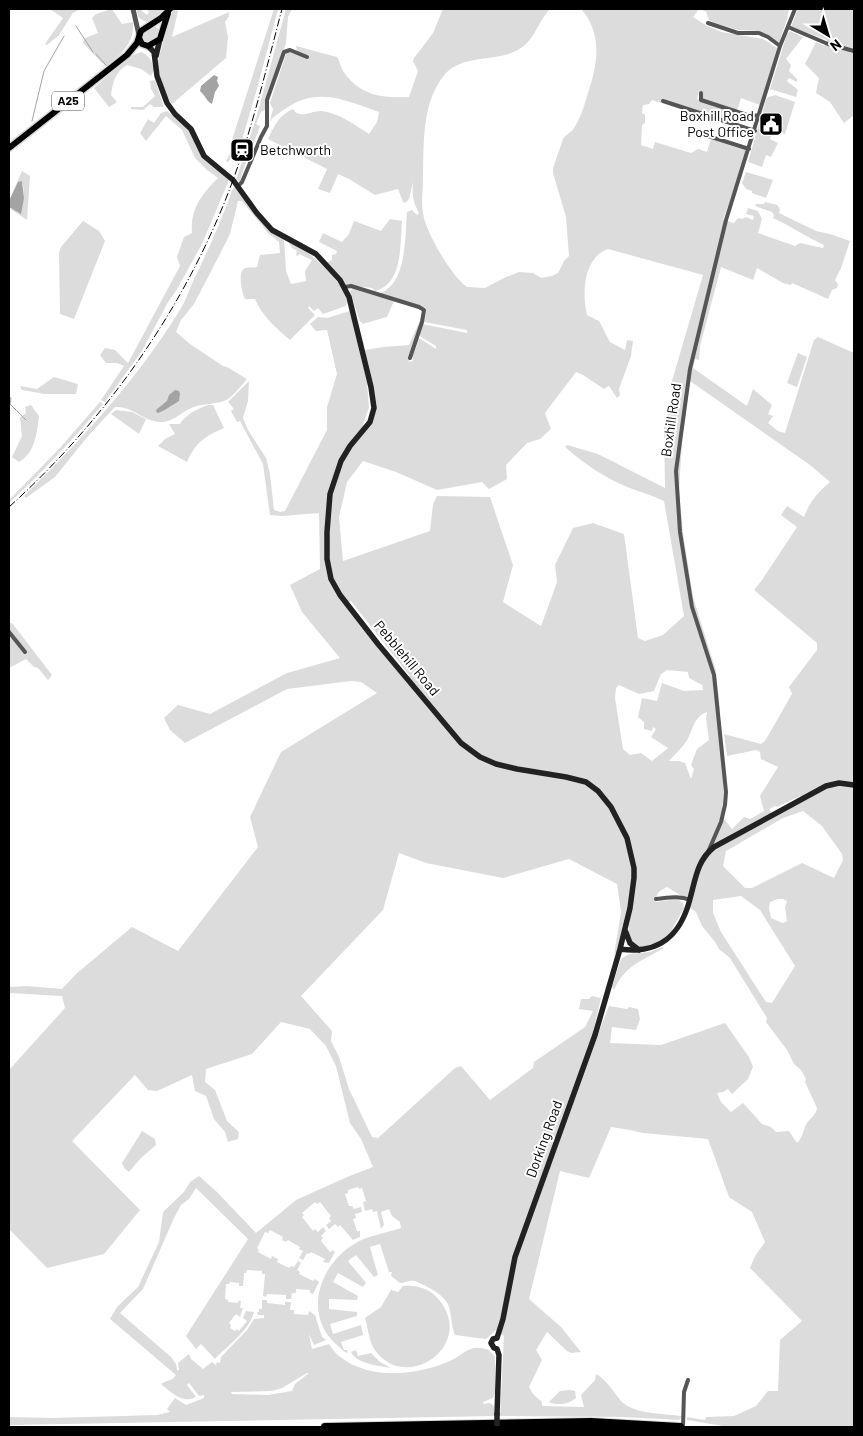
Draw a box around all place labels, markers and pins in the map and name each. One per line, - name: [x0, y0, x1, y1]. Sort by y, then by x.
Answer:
- place label: Boxhill Road Post Office: [680, 107, 754, 140]
- public building icon: Boxhill Road Post Office: [758, 111, 784, 137]
- station icon: Betchworth: [229, 137, 255, 163]
- place label: Betchworth: [260, 141, 331, 158]

